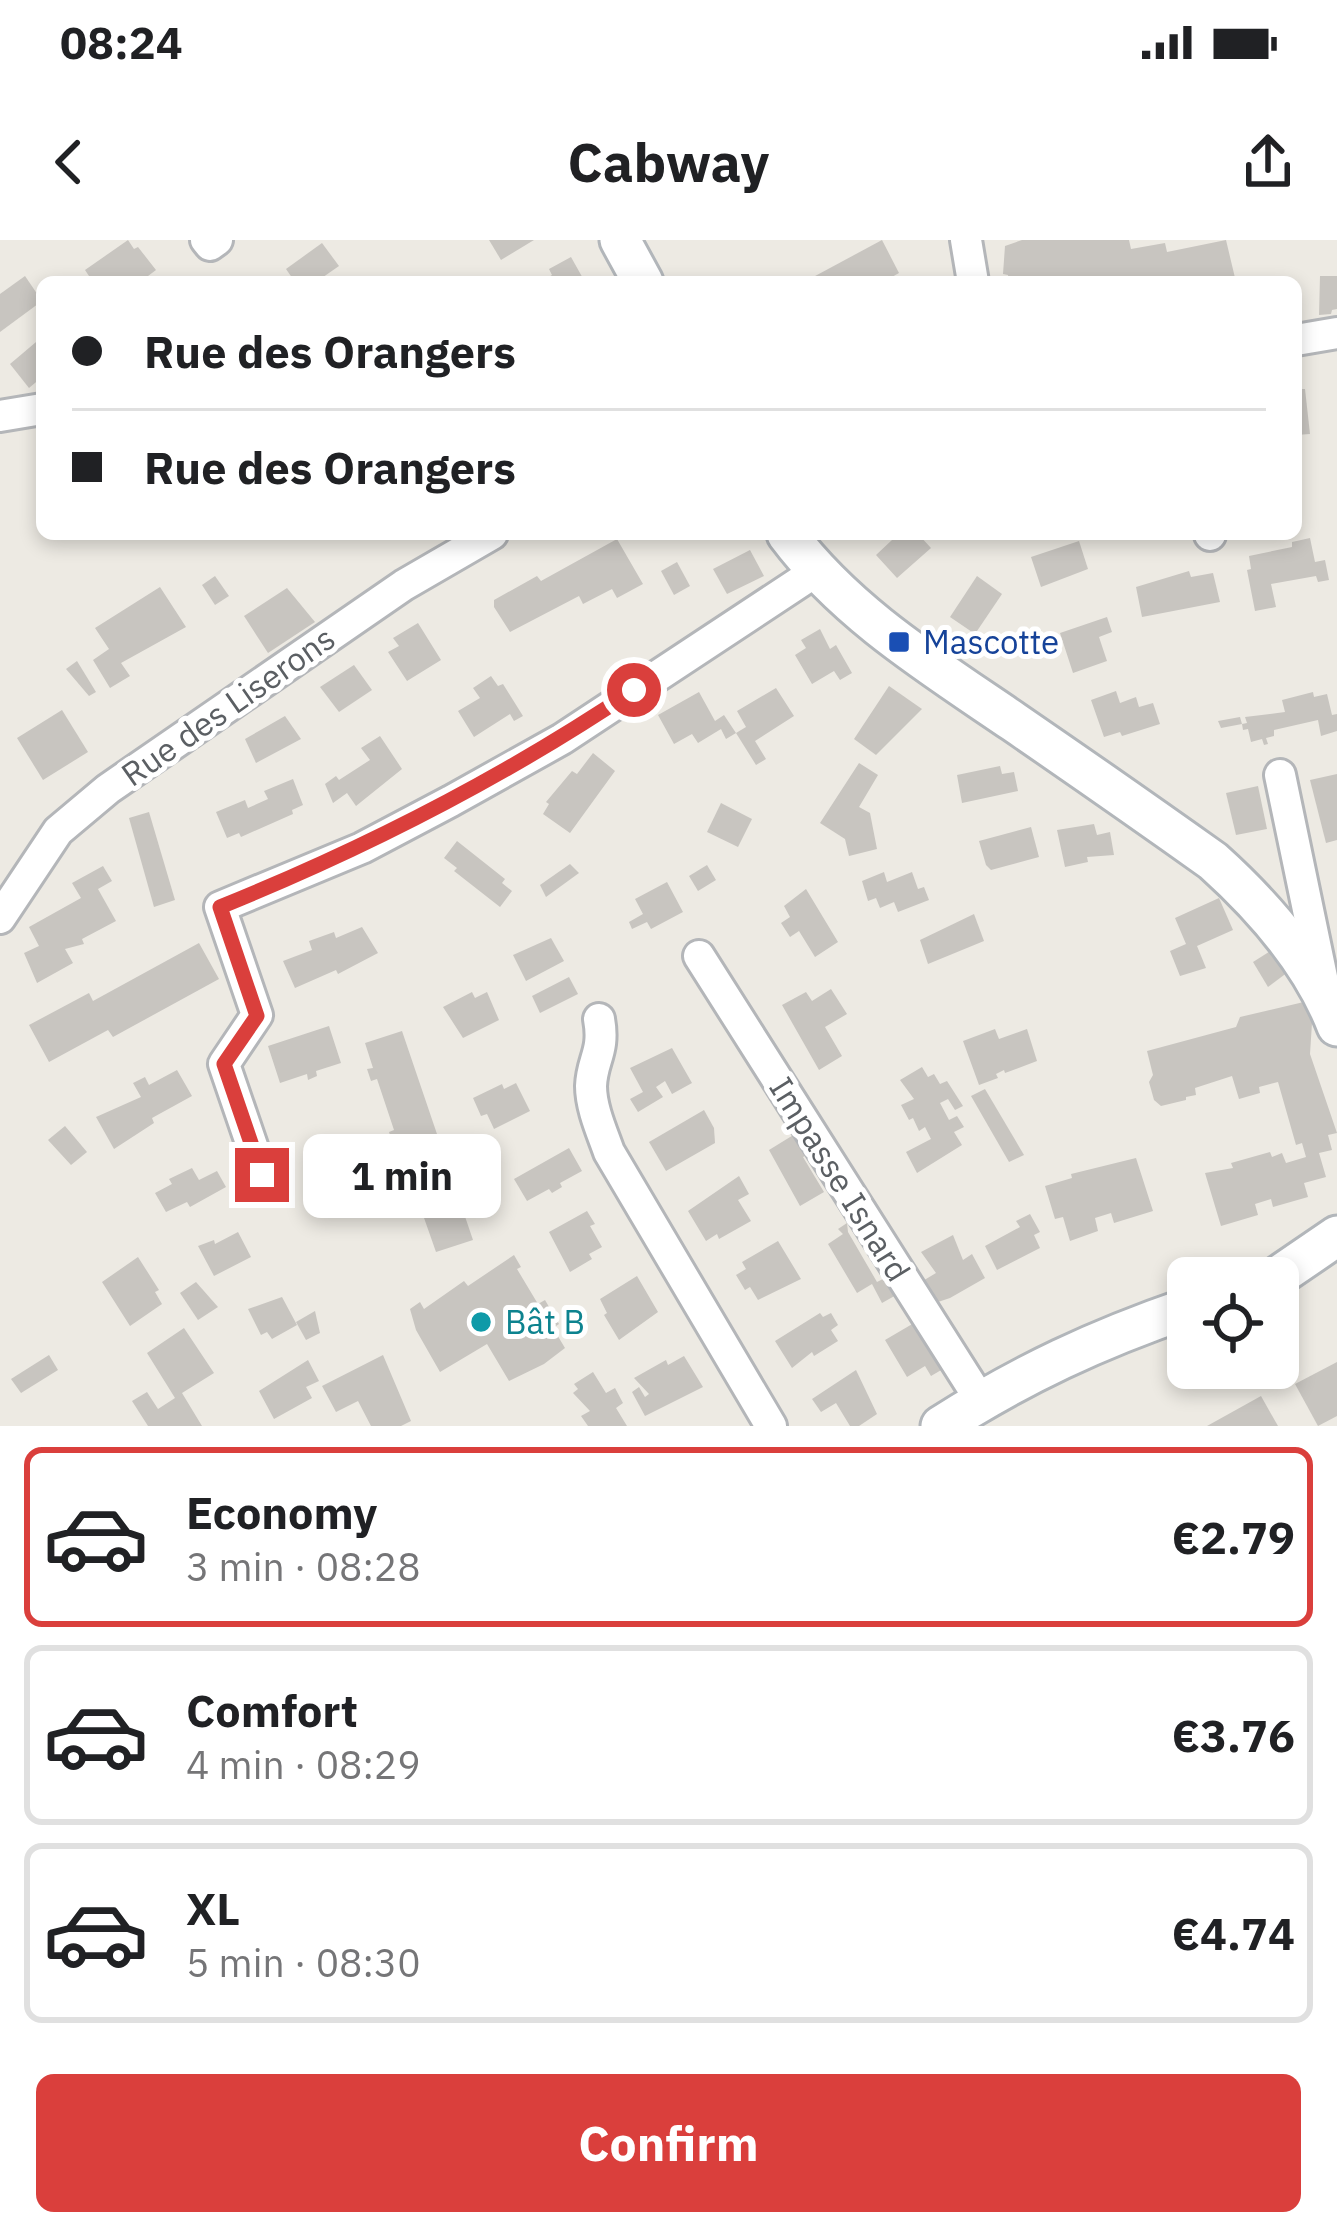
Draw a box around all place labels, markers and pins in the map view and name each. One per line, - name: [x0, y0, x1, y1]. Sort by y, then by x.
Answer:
- place label: Mascotte: [923, 620, 1059, 663]
- marker: Mascotte: [886, 629, 912, 655]
- place label: Bât B: [505, 1300, 585, 1343]
- marker: Bât B: [468, 1309, 494, 1335]

